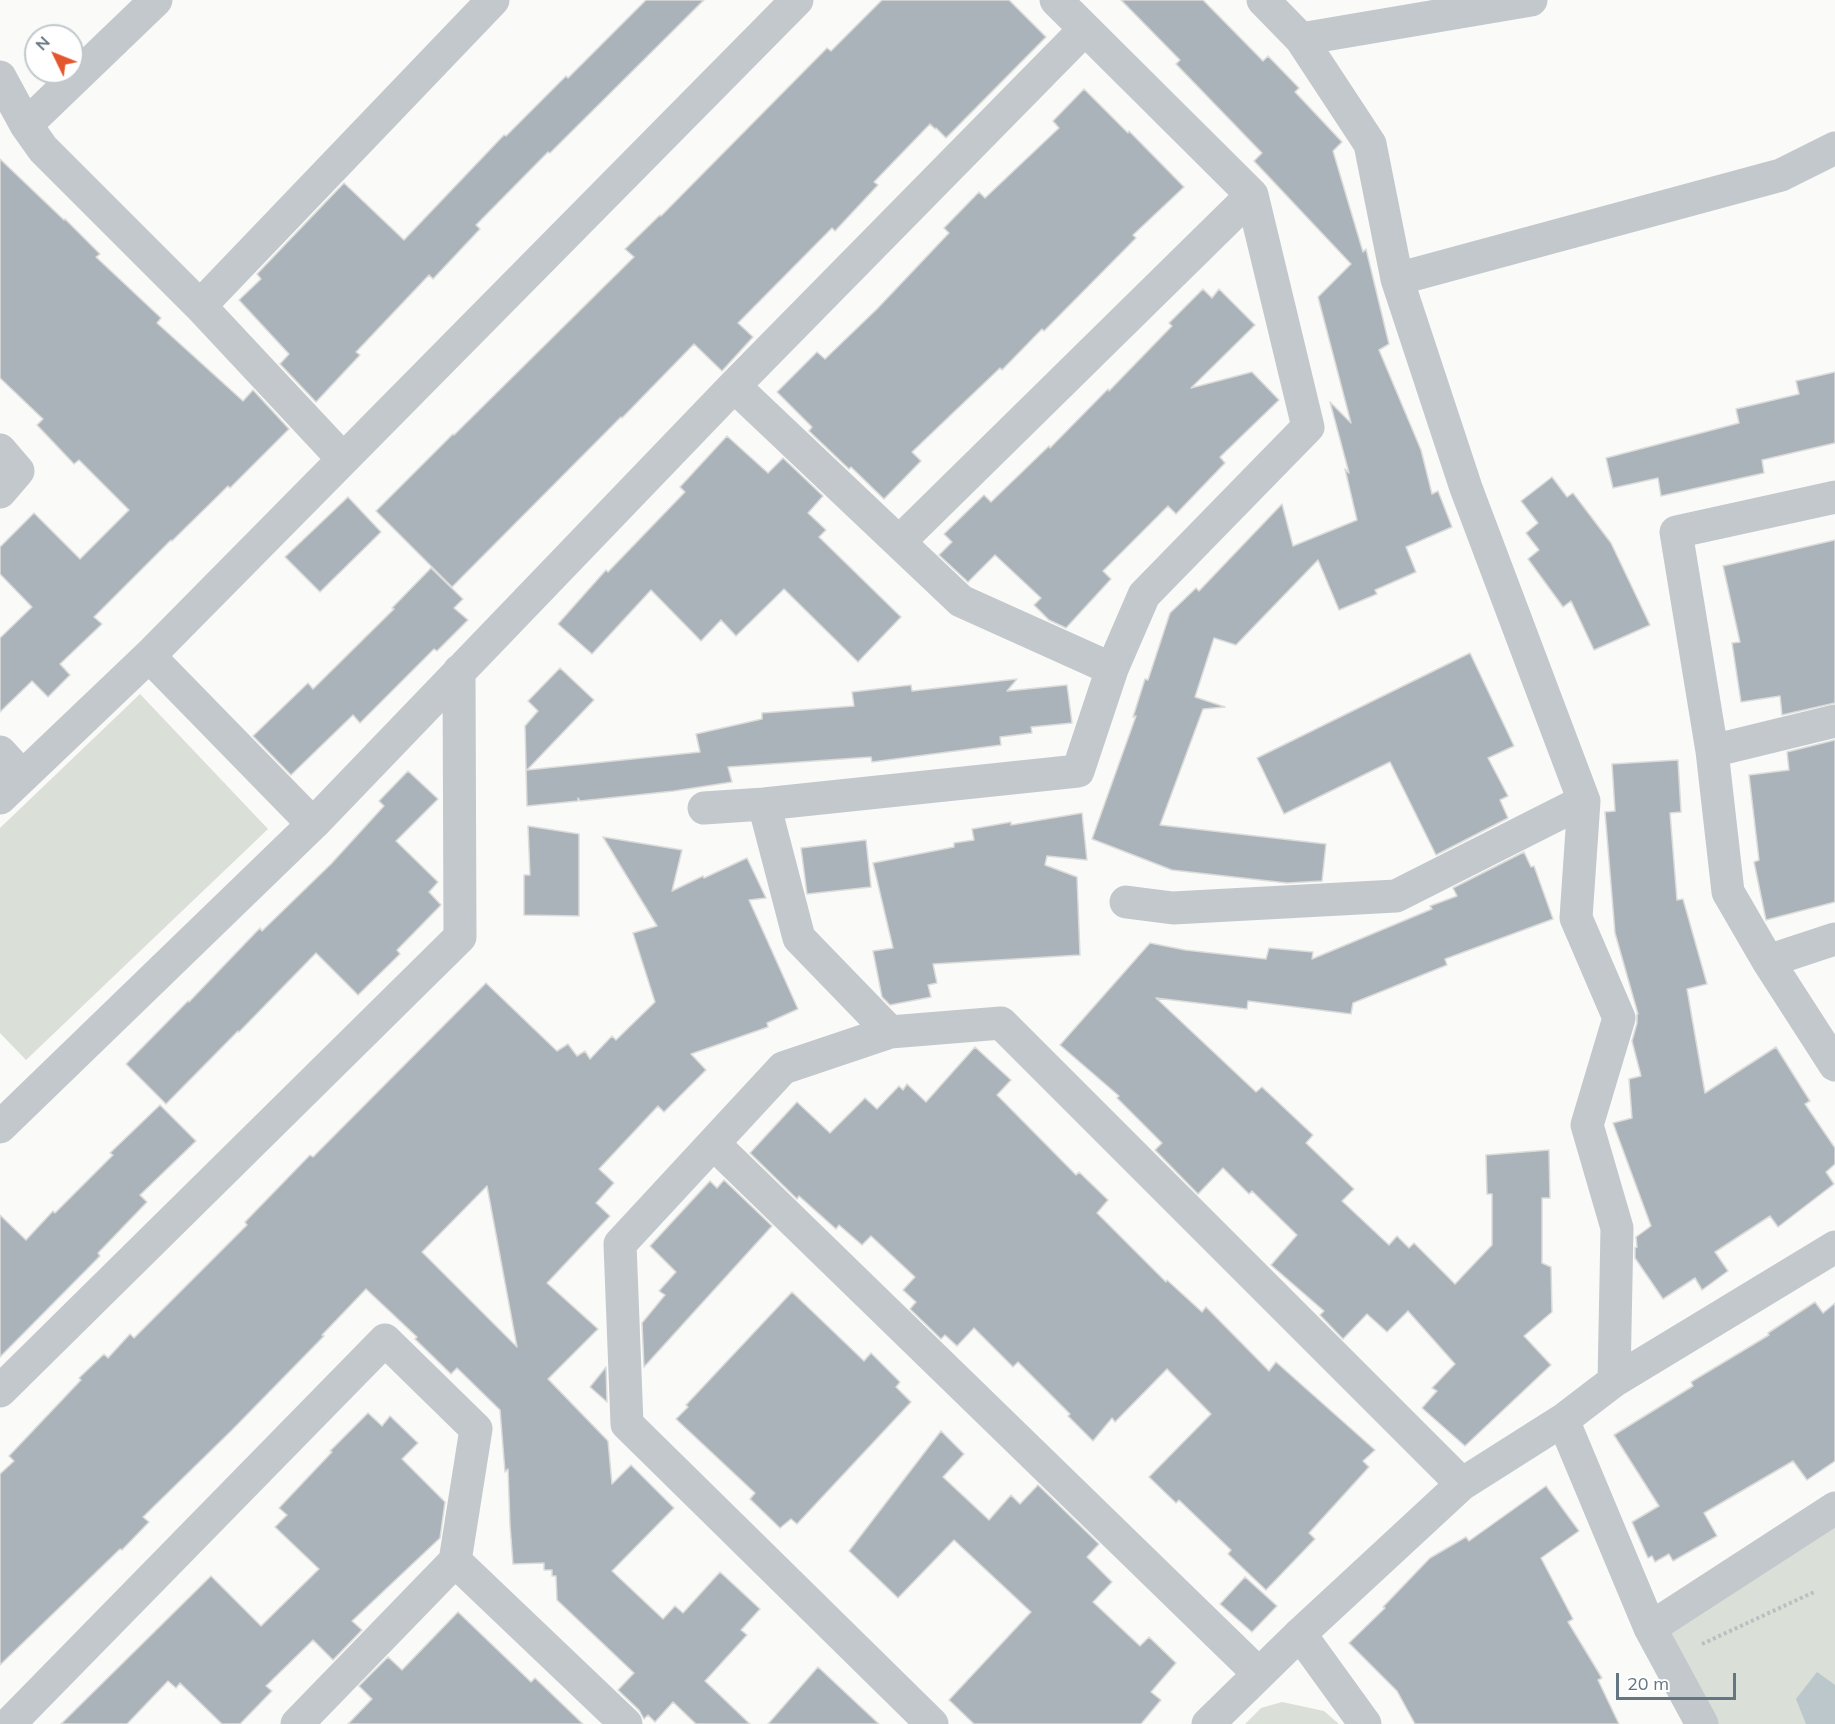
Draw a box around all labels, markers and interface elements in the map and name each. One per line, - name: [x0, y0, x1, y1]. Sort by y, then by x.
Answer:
- north arrow: [24, 24, 84, 84]
- text: N: [31, 32, 54, 54]
- scale bar: [1619, 1661, 1739, 1699]
- text: 20 m: [1627, 1672, 1669, 1695]

